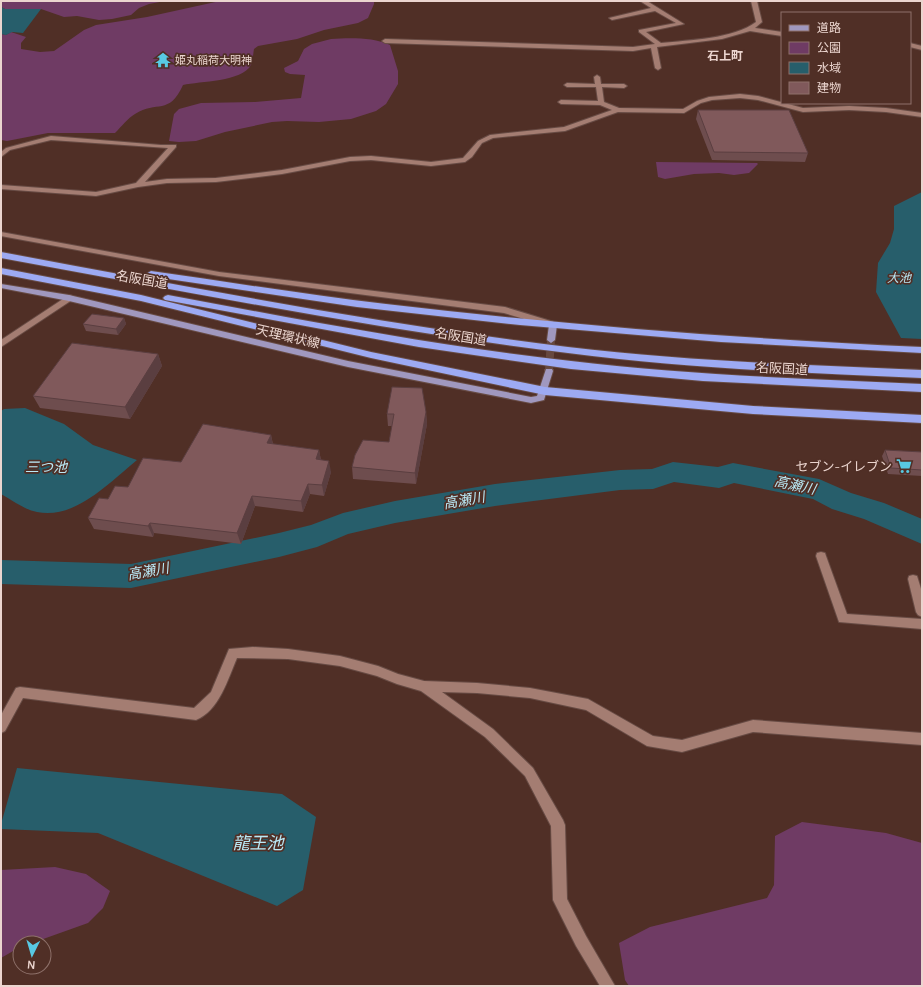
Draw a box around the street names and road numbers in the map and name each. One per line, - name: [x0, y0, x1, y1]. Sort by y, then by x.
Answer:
- street label: 名阪国道: [115, 266, 169, 292]
- street label: 天理環状線: [254, 320, 322, 352]
- street label: 名阪国道: [434, 323, 488, 349]
- street label: 名阪国道: [756, 358, 808, 378]

